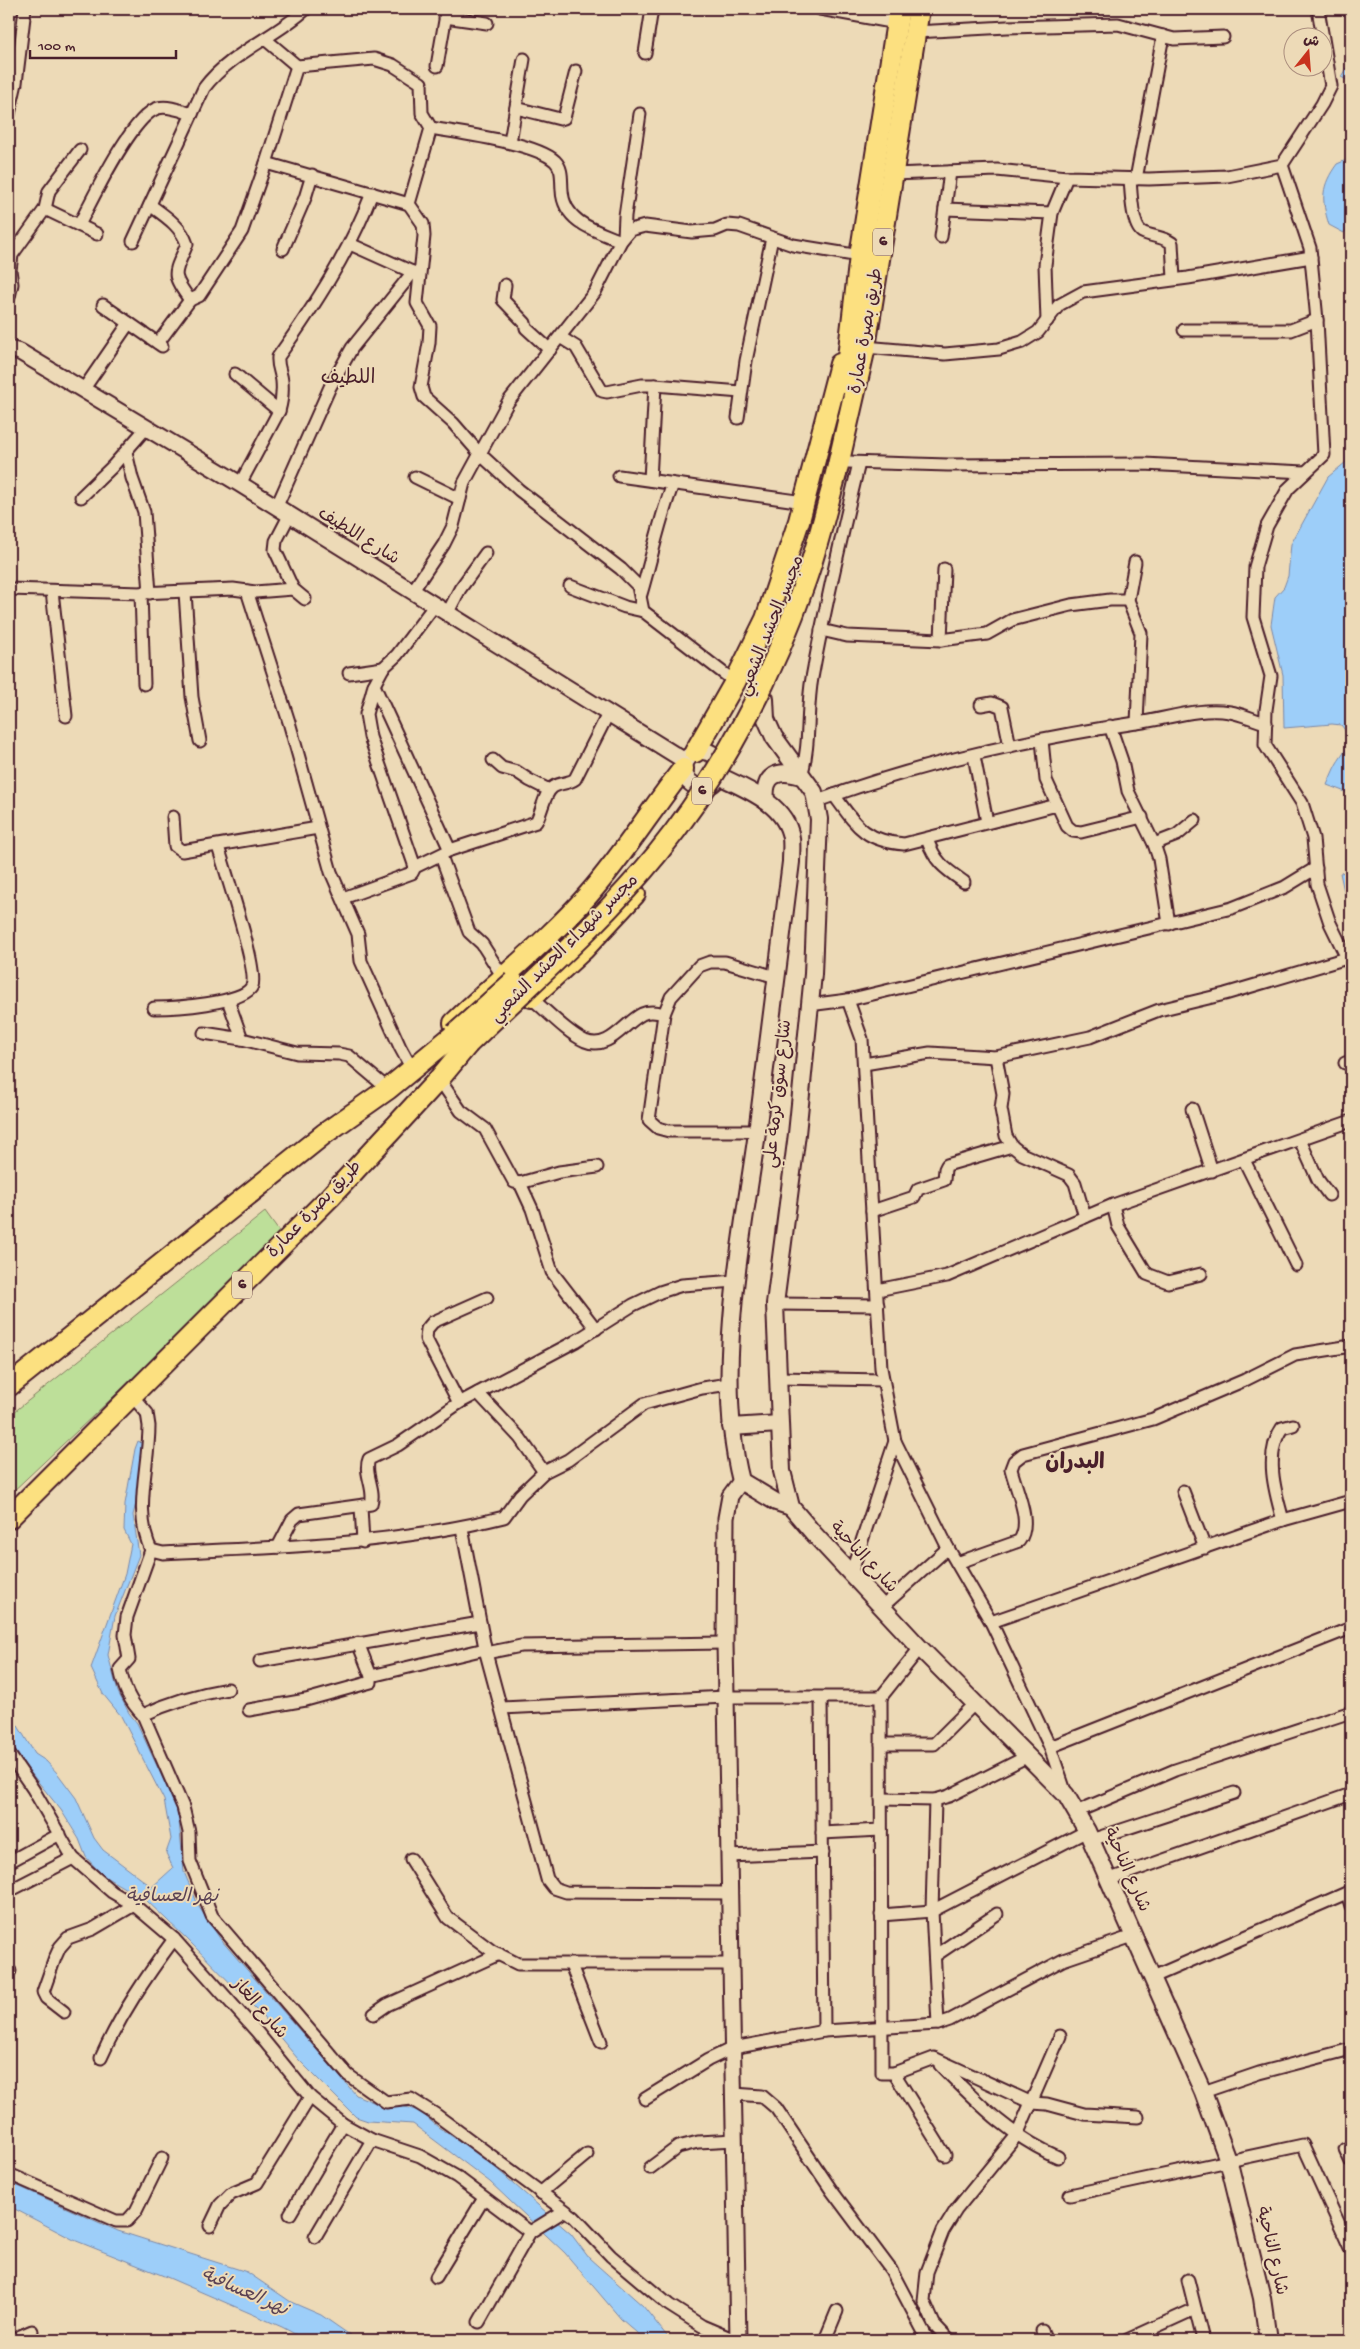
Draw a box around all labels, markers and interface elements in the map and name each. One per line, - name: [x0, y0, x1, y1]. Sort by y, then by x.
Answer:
- scale bar: [30, 28, 176, 60]
- north arrow: [1282, 28, 1332, 78]
- text: ش: [1301, 32, 1321, 52]
- text: 100 m: [37, 38, 76, 56]
- road number: 6: [873, 228, 893, 256]
- street label: طريق بصرة عمارة: [846, 266, 888, 396]
- district label: اللطيف: [321, 367, 375, 391]
- street label: شارع اللطيف: [313, 504, 403, 570]
- street label: مجسر الحشد الشعبي: [734, 553, 813, 700]
- road number: 6: [692, 778, 712, 804]
- street label: مجسر شهداء الحشد الشعبي: [486, 870, 646, 1030]
- street label: شارع سوق كرمة علي: [761, 1019, 800, 1170]
- street label: طريق بصرة عمارة: [263, 1157, 367, 1263]
- road number: 6: [232, 1272, 252, 1298]
- district label: البدران: [1045, 1451, 1105, 1477]
- street label: شارع الناحية: [825, 1518, 901, 1598]
- street label: شارع الناحية: [1098, 1824, 1154, 1916]
- water label: نهر العسافية: [126, 1886, 220, 1909]
- street label: شارع الغاز: [226, 1973, 291, 2044]
- street label: شارع الناحية: [1251, 2205, 1291, 2297]
- water label: نهر العسافية: [197, 2264, 293, 2323]

